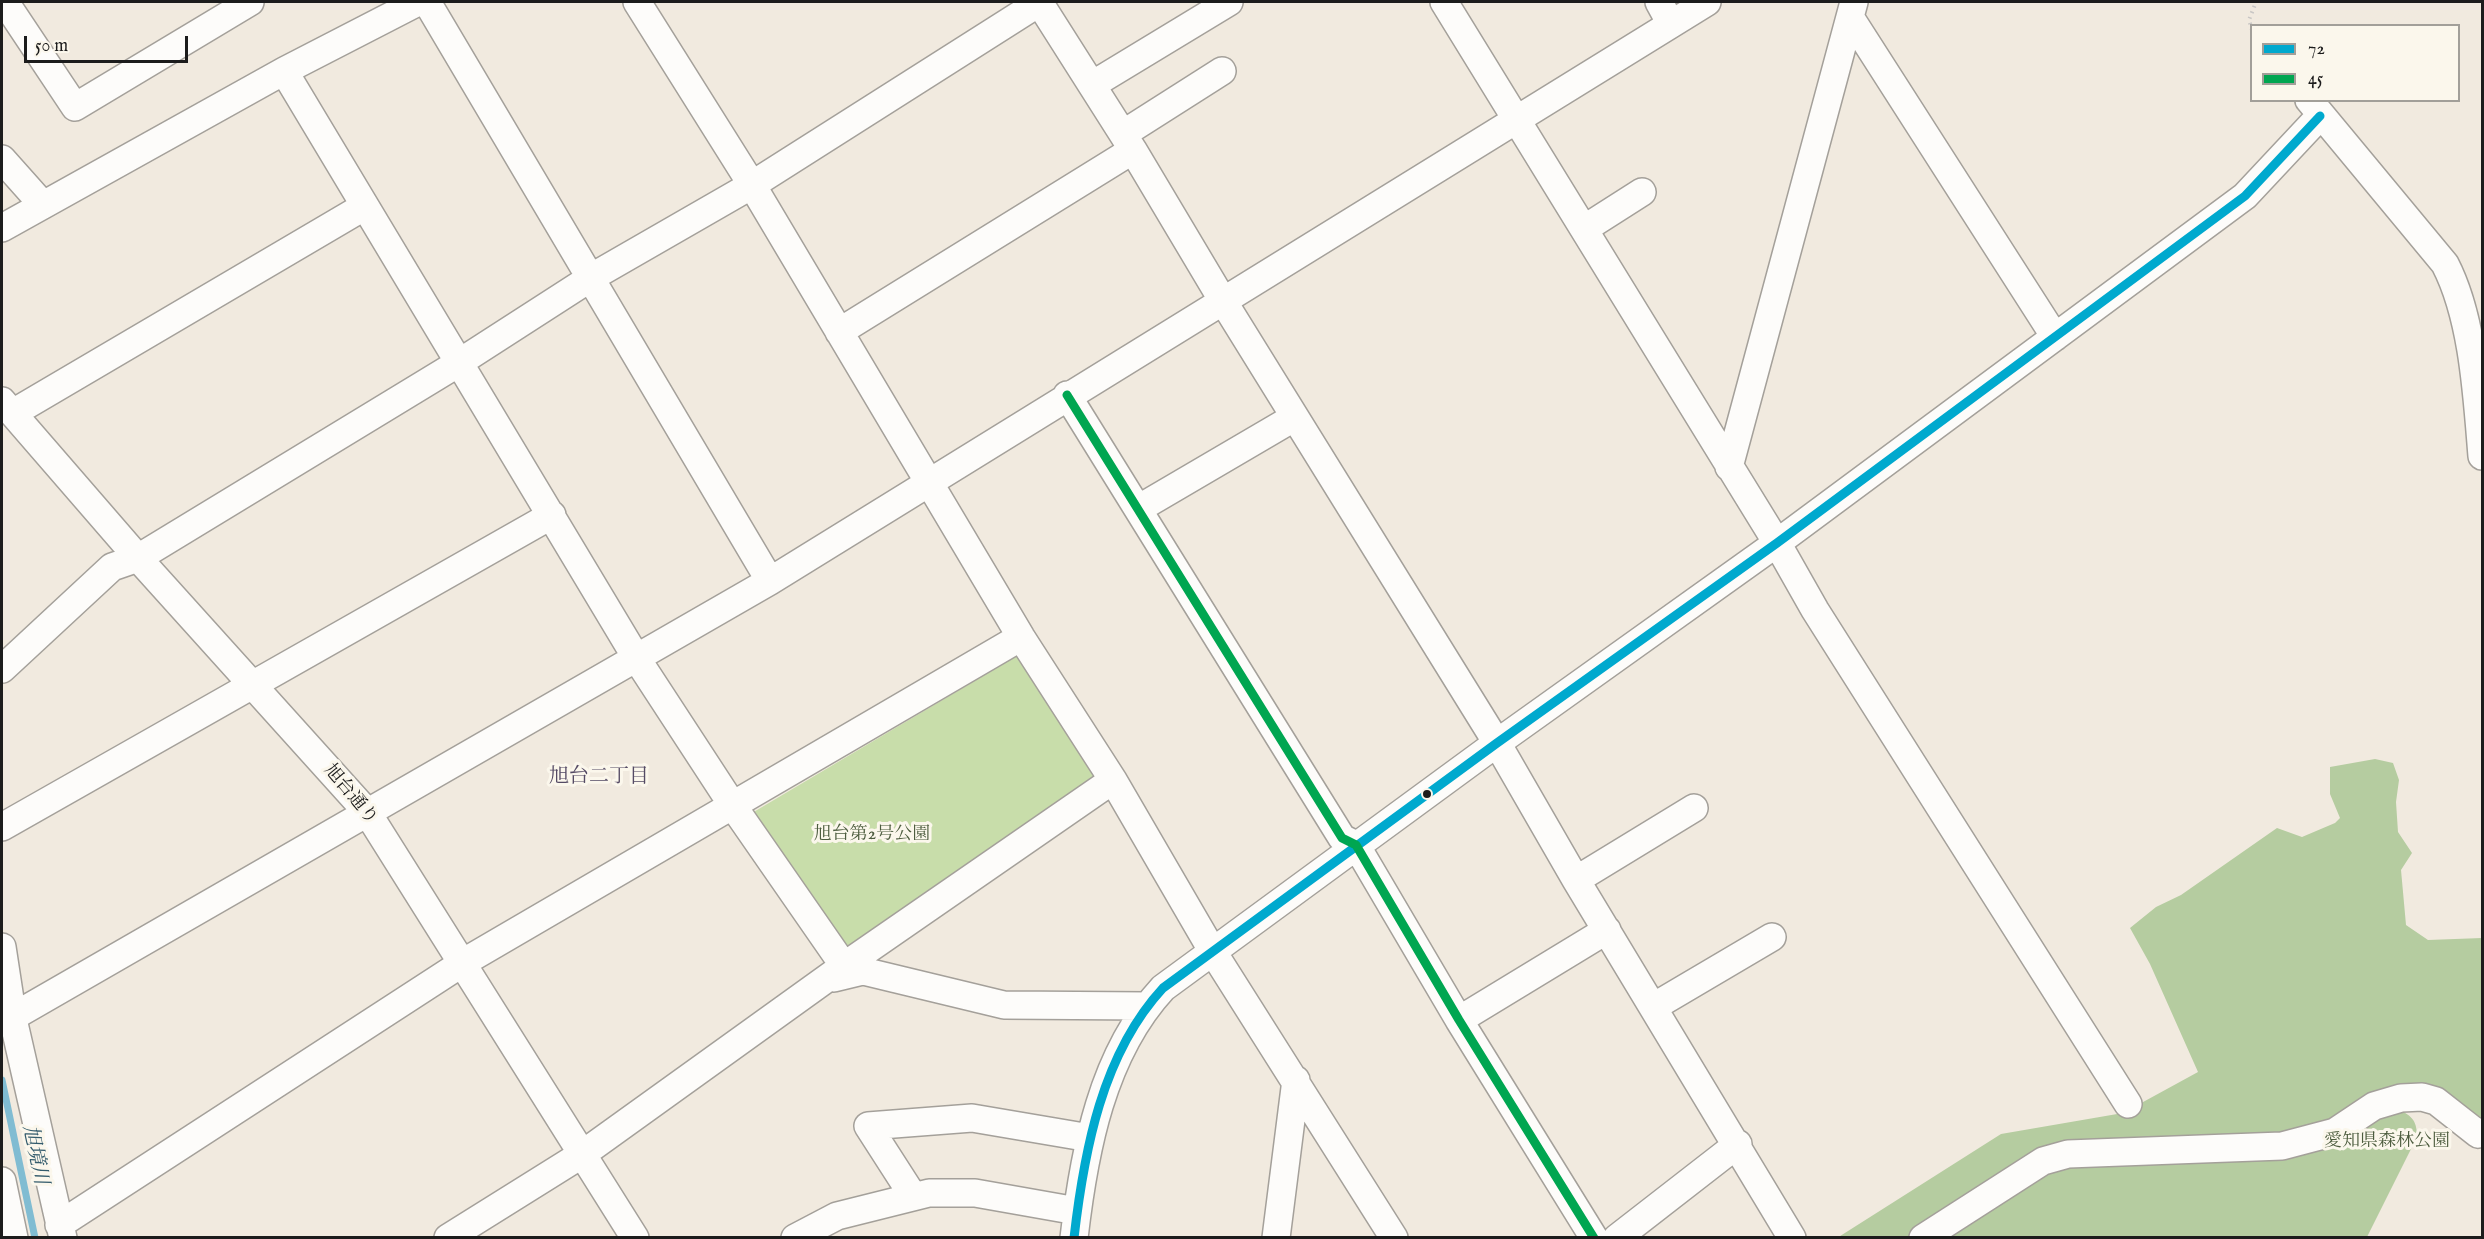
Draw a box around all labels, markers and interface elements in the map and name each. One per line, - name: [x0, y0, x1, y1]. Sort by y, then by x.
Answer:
- scale bar: [27, 24, 190, 62]
- legend: [2250, 24, 2460, 102]
- text: 50 m: [35, 35, 68, 58]
- text: 72: [2308, 38, 2325, 61]
- text: 45: [2308, 68, 2323, 91]
- street label: 旭台通り: [319, 760, 381, 830]
- district label: 旭台二丁目: [549, 766, 649, 790]
- unlabelled marker: [1421, 788, 1433, 800]
- park label: 旭台第2号公園: [814, 824, 930, 846]
- water label: 旭境川: [16, 1123, 52, 1187]
- park label: 愛知県森林公園: [2324, 1131, 2450, 1153]

